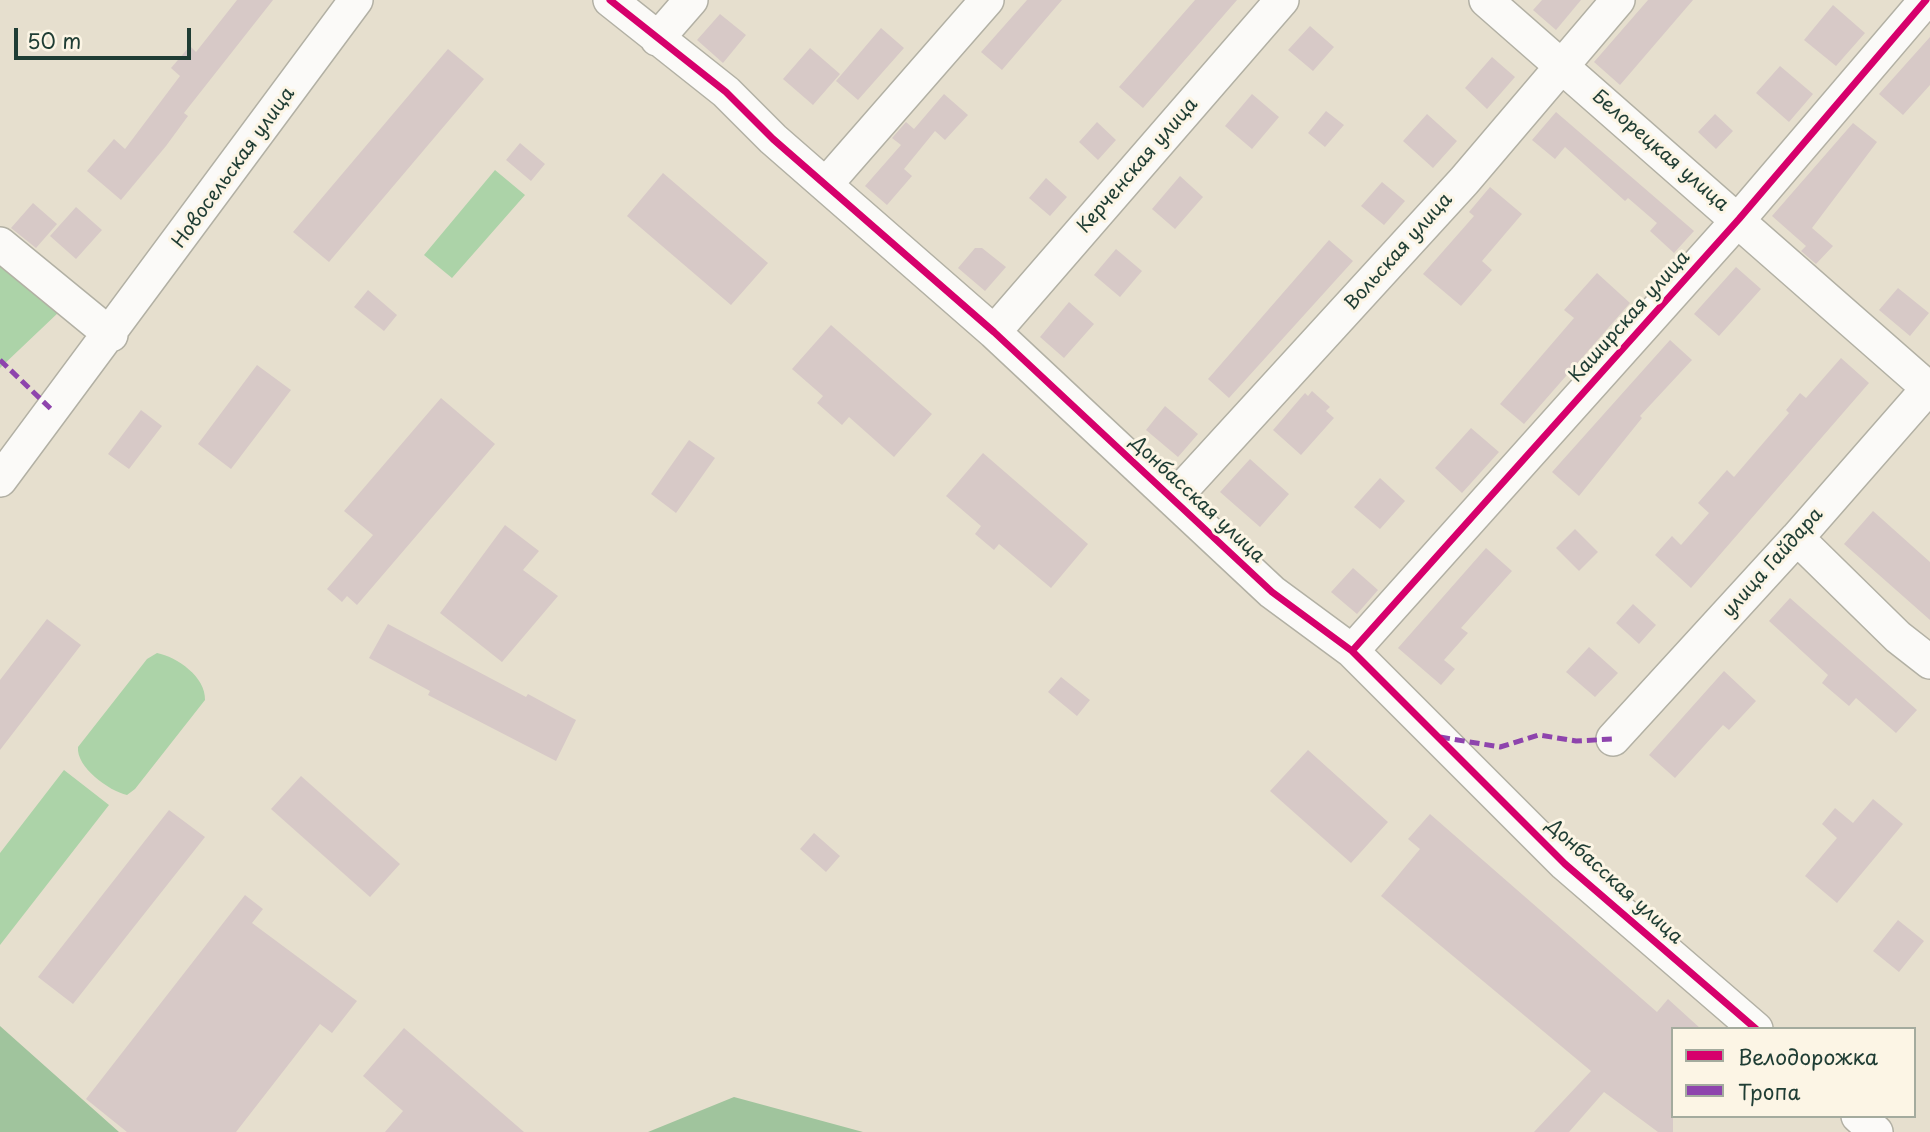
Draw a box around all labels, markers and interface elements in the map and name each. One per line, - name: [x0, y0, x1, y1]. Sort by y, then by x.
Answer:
- scale bar: [18, 14, 194, 58]
- text: 50 m: [27, 24, 81, 56]
- street label: Новосельская улица: [168, 83, 300, 253]
- street label: Белорецкая улица: [1587, 85, 1733, 217]
- street label: Керченская улица: [1073, 94, 1203, 238]
- street label: Вольская улица: [1340, 189, 1458, 315]
- street label: Каширская улица: [1565, 247, 1695, 387]
- street label: Донбасская улица: [1125, 432, 1269, 568]
- street label: улица Гайдара: [1718, 504, 1828, 622]
- street label: Донбасская улица: [1541, 815, 1687, 949]
- legend: [1671, 1027, 1916, 1118]
- text: Велодорожка: [1738, 1040, 1878, 1072]
- text: Тропа: [1738, 1075, 1800, 1107]

